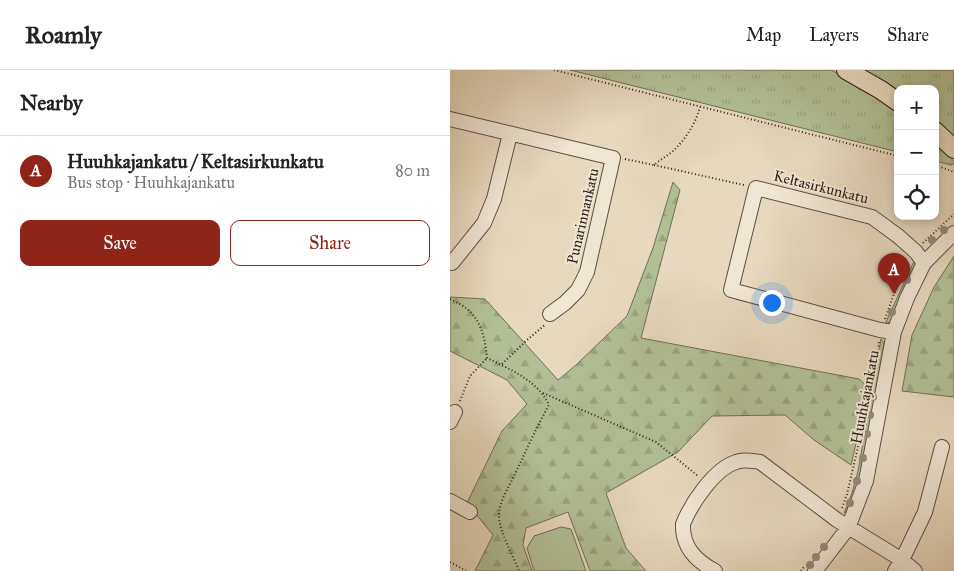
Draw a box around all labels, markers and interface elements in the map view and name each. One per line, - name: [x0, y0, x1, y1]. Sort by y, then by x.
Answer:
- text: Roamly: [25, 20, 102, 50]
- text: Map: [746, 24, 781, 46]
- text: Layers: [809, 24, 859, 46]
- text: Share: [887, 24, 929, 46]
- map controls: [894, 85, 939, 220]
- button: +: [894, 85, 939, 130]
- text: Nearby: [20, 90, 83, 116]
- button: −: [894, 130, 939, 175]
- text: Huuhkajankatu / Keltasirkunkatu: [67, 150, 324, 173]
- text: A: [31, 161, 41, 180]
- text: 80 m: [395, 161, 430, 180]
- street label: Punarinnankatu: [563, 166, 603, 266]
- street label: Keltasirkunkatu: [772, 167, 870, 207]
- text: Bus stop · Huuhkajankatu: [67, 173, 235, 192]
- button: locate: [894, 175, 939, 220]
- button: Save: [20, 220, 220, 266]
- button: Share: [230, 220, 430, 266]
- pin: A: [878, 253, 910, 294]
- your location: [759, 290, 785, 316]
- street label: Huuhkajankatu: [847, 349, 883, 445]

